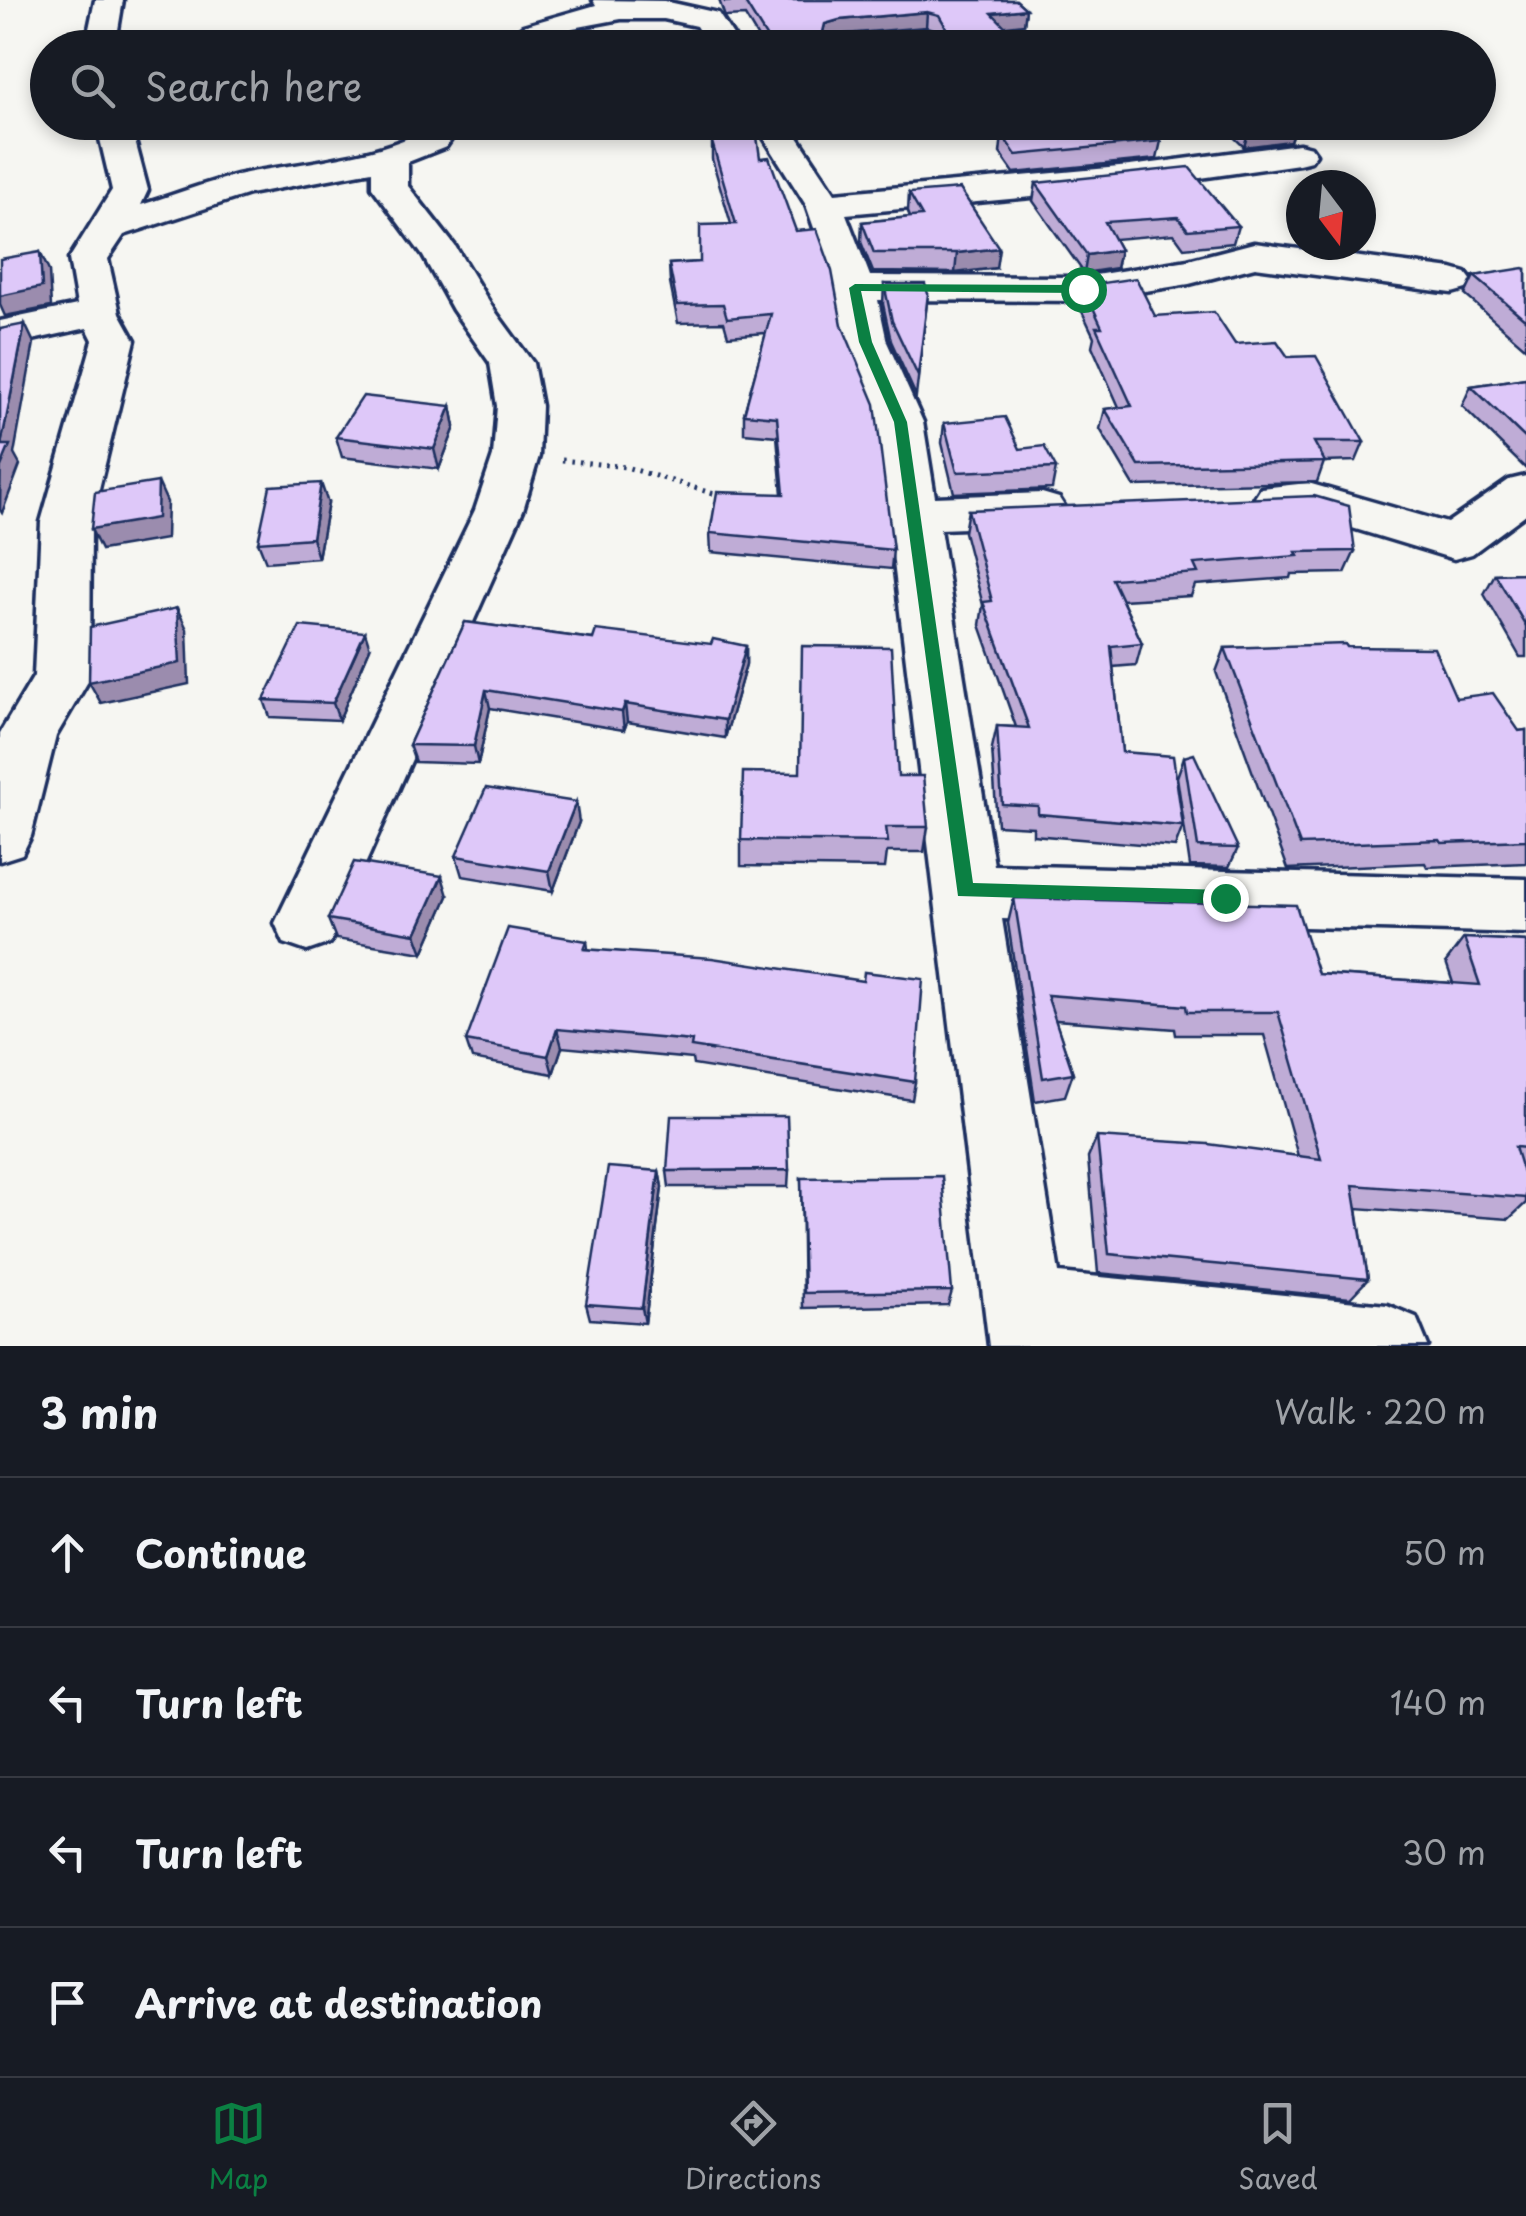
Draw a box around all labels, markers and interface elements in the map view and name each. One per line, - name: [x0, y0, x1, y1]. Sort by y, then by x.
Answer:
- search box: [30, 30, 1496, 140]
- text: Search here: [145, 57, 362, 114]
- icon: search: [65, 58, 120, 113]
- north arrow: [1286, 170, 1376, 260]
- route start: [1061, 267, 1107, 313]
- route end: [1203, 876, 1249, 922]
- text: 3 min: [40, 1380, 158, 1443]
- text: Walk · 220 m: [1274, 1387, 1486, 1435]
- text: Continue: [135, 1524, 306, 1581]
- icon: ahead: [40, 1525, 95, 1580]
- text: 50 m: [1403, 1528, 1486, 1576]
- text: Turn left: [135, 1674, 303, 1731]
- icon: left: [40, 1675, 95, 1730]
- text: 140 m: [1390, 1678, 1486, 1726]
- text: Turn left: [135, 1824, 303, 1881]
- icon: left: [40, 1825, 95, 1880]
- text: 30 m: [1402, 1828, 1486, 1876]
- text: Arrive at destination: [135, 1974, 543, 2031]
- icon: arrive: [40, 1975, 95, 2030]
- tab: Map: [208, 2096, 268, 2199]
- tab: Directions: [685, 2096, 821, 2199]
- tab: Saved: [1238, 2096, 1318, 2199]

